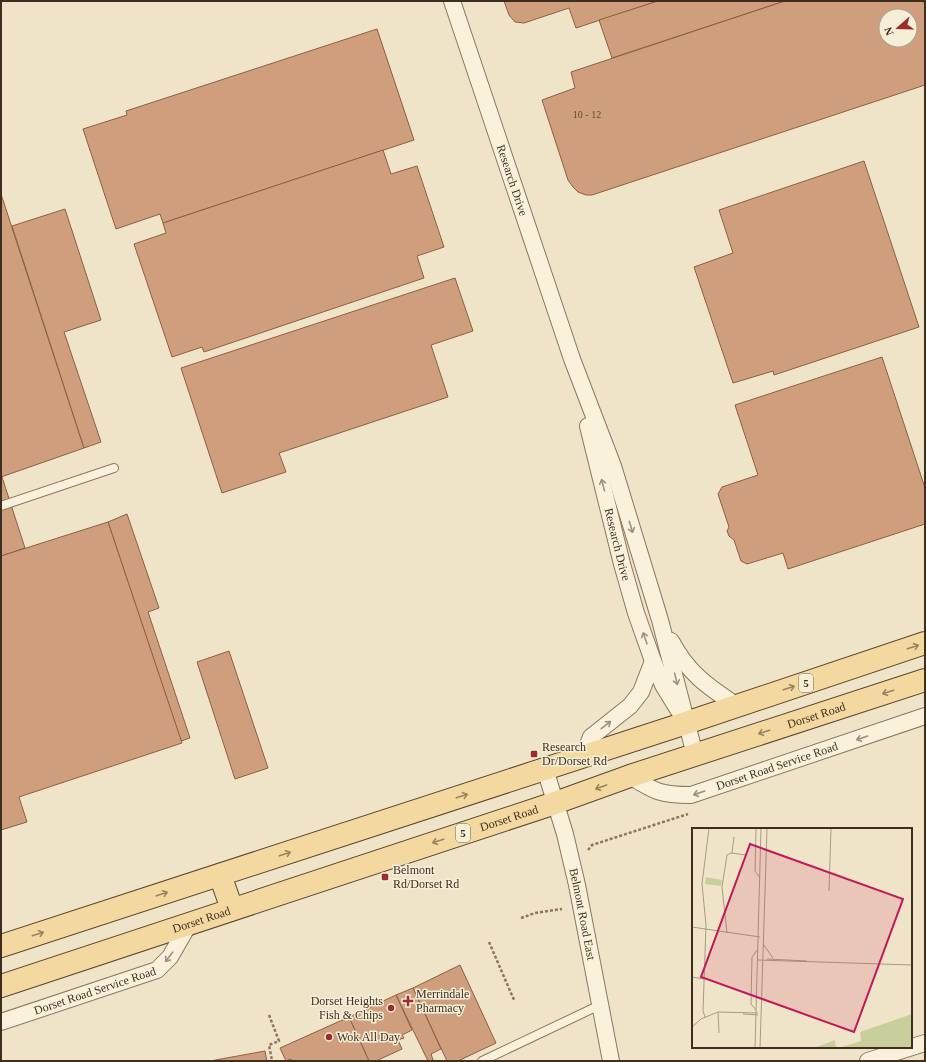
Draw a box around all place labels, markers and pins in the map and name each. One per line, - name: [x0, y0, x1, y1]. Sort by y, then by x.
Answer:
- place label: Research Dr/Dorset Rd: [542, 740, 607, 768]
- marker: Research Dr/Dorset Rd: [529, 749, 539, 759]
- place label: Belmont Rd/Dorset Rd: [393, 863, 459, 891]
- marker: Belmont Rd/Dorset Rd: [380, 872, 390, 882]
- place label: Merrindale Pharmacy: [416, 987, 469, 1015]
- place label: Dorset Heights Fish & Chips: [311, 994, 383, 1022]
- marker: Merrindale Pharmacy: [403, 996, 413, 1006]
- marker: Dorset Heights Fish & Chips: [386, 1003, 396, 1013]
- place label: Wok All Day: [337, 1030, 400, 1044]
- marker: Wok All Day: [324, 1032, 334, 1042]

